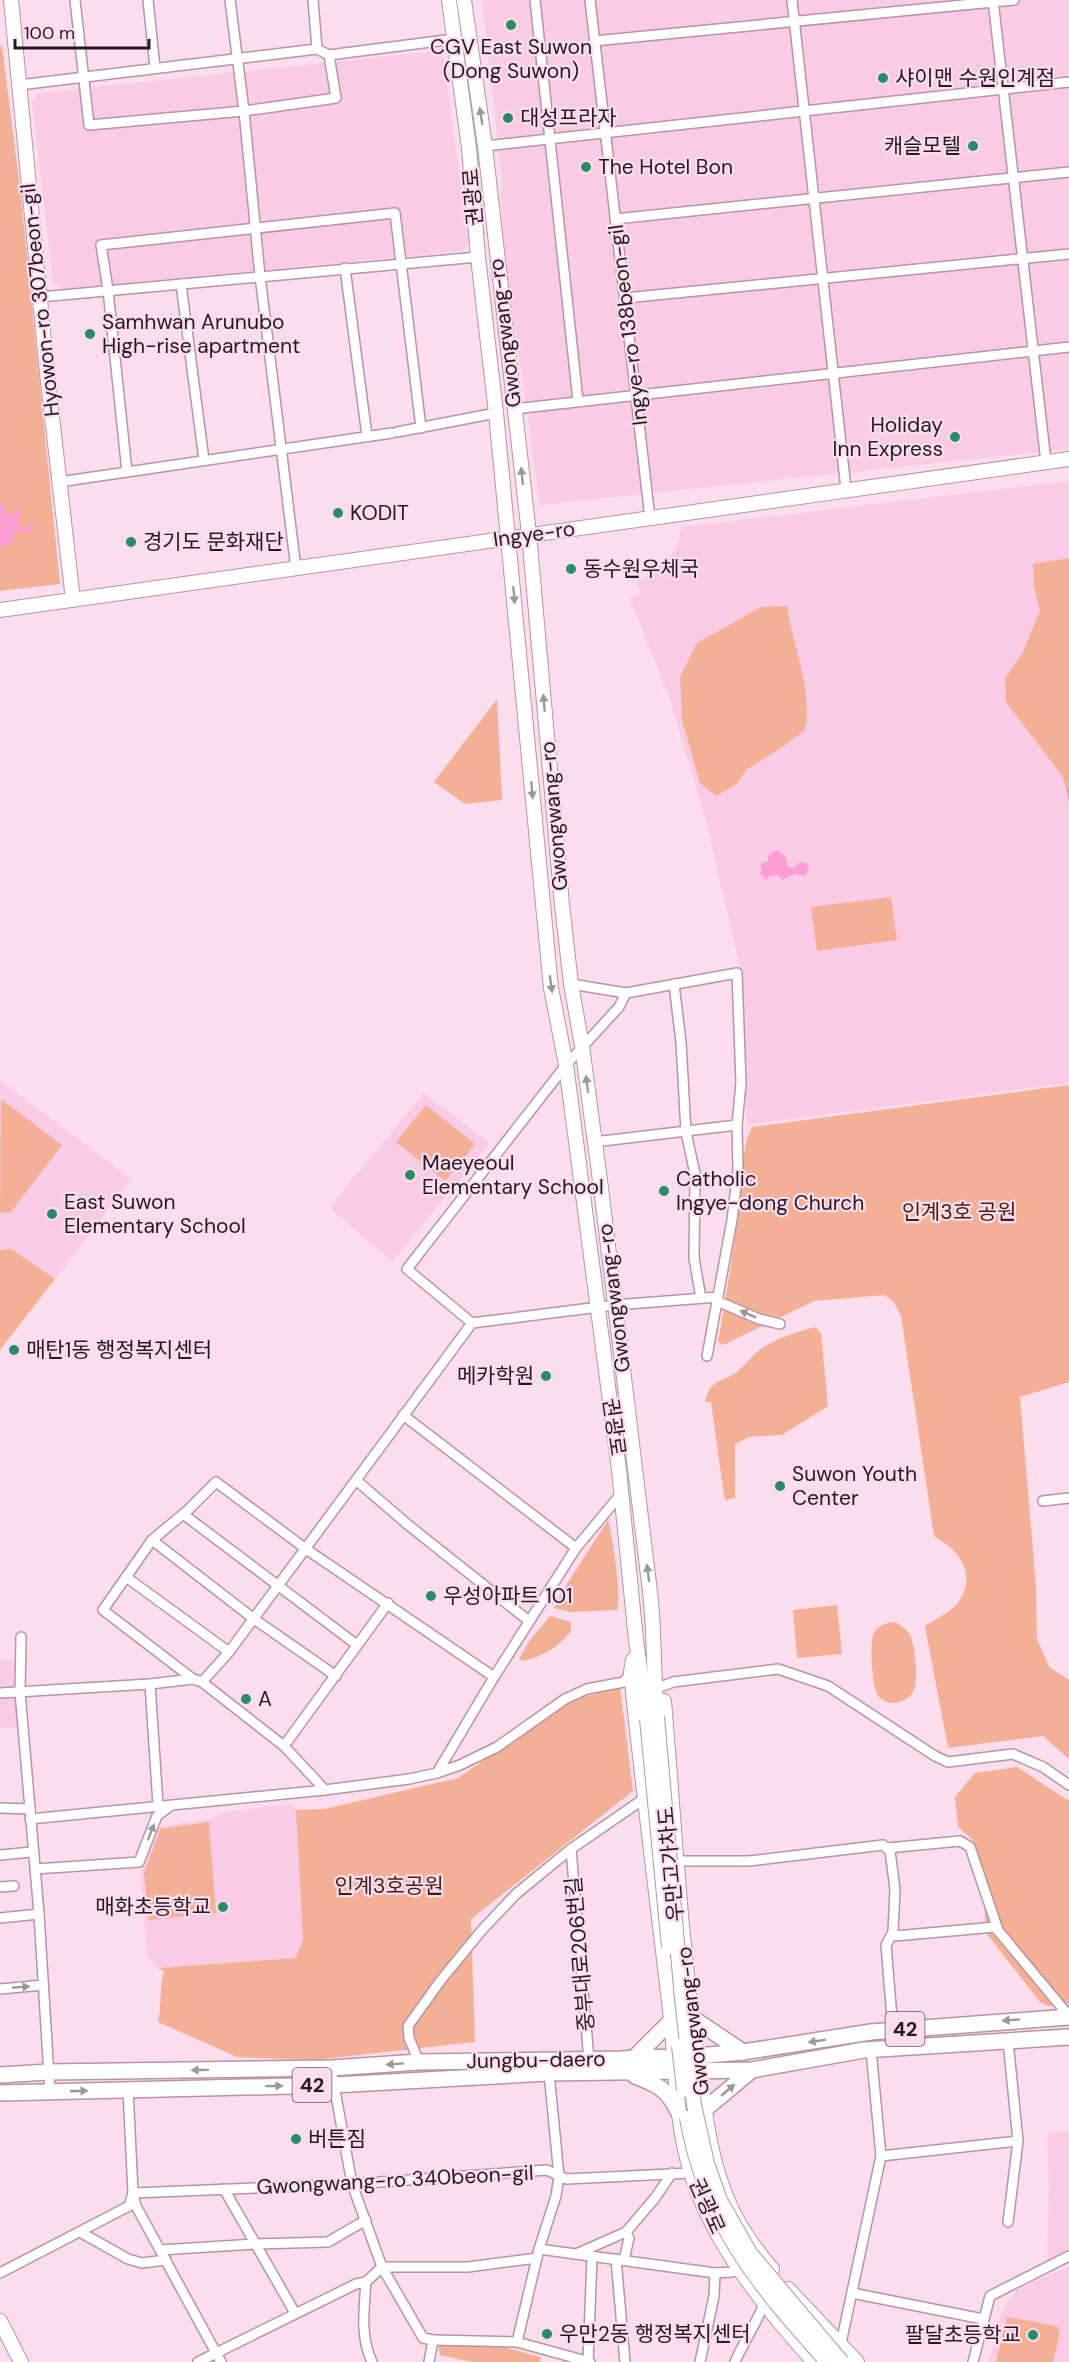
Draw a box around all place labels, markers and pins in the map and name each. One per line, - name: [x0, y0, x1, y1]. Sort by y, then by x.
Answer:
- marker: CGV East Suwon (Dong Suwon): [504, 18, 518, 32]
- place label: CGV East Suwon (Dong Suwon): [430, 33, 592, 85]
- place label: 샤이맨 수원인계점: [895, 64, 1055, 92]
- marker: 샤이맨 수원인계점: [876, 71, 890, 85]
- place label: 대성프라자: [520, 104, 617, 132]
- marker: 대성프라자: [501, 111, 515, 125]
- place label: 캐슬모텔: [884, 132, 961, 160]
- marker: 캐슬모텔: [966, 139, 980, 153]
- place label: The Hotel Bon: [598, 153, 733, 181]
- marker: The Hotel Bon: [579, 160, 593, 174]
- place label: Samhwan Arunubo High-rise apartment: [102, 308, 300, 360]
- marker: Samhwan Arunubo High-rise apartment: [83, 327, 97, 341]
- place label: Holiday Inn Express: [833, 411, 943, 463]
- marker: Holiday Inn Express: [948, 430, 962, 444]
- place label: KODIT: [350, 499, 409, 527]
- marker: KODIT: [331, 506, 345, 520]
- place label: 경기도 문화재단: [143, 528, 284, 556]
- marker: 경기도 문화재단: [124, 535, 138, 549]
- place label: 동수원우체국: [583, 555, 699, 583]
- marker: 동수원우체국: [564, 562, 578, 576]
- place label: Maeyeoul Elementary School: [422, 1149, 604, 1201]
- place label: Catholic Ingye-dong Church: [676, 1165, 864, 1217]
- marker: Maeyeoul Elementary School: [403, 1168, 417, 1182]
- marker: Catholic Ingye-dong Church: [657, 1184, 671, 1198]
- place label: East Suwon Elementary School: [64, 1188, 246, 1240]
- marker: East Suwon Elementary School: [45, 1207, 59, 1221]
- place label: 매탄1동 행정복지센터: [26, 1336, 212, 1364]
- marker: 매탄1동 행정복지센터: [7, 1343, 21, 1357]
- place label: 메카학원: [457, 1362, 534, 1390]
- marker: 메카학원: [539, 1369, 553, 1383]
- place label: Suwon Youth Center: [792, 1460, 917, 1512]
- marker: Suwon Youth Center: [773, 1479, 787, 1493]
- place label: 우성아파트 101: [443, 1582, 573, 1610]
- marker: 우성아파트 101: [424, 1589, 438, 1603]
- place label: A: [258, 1685, 272, 1713]
- marker: A: [239, 1692, 253, 1706]
- place label: 매화초등학교: [95, 1893, 211, 1921]
- marker: 매화초등학교: [216, 1900, 230, 1914]
- place label: 버튼짐: [308, 2125, 366, 2153]
- marker: 버튼짐: [289, 2132, 303, 2146]
- place label: 우만2동 행정복지센터: [559, 2320, 751, 2348]
- place label: 팔달초등학교: [905, 2321, 1021, 2349]
- marker: 우만2동 행정복지센터: [540, 2327, 554, 2341]
- marker: 팔달초등학교: [1026, 2328, 1040, 2342]

